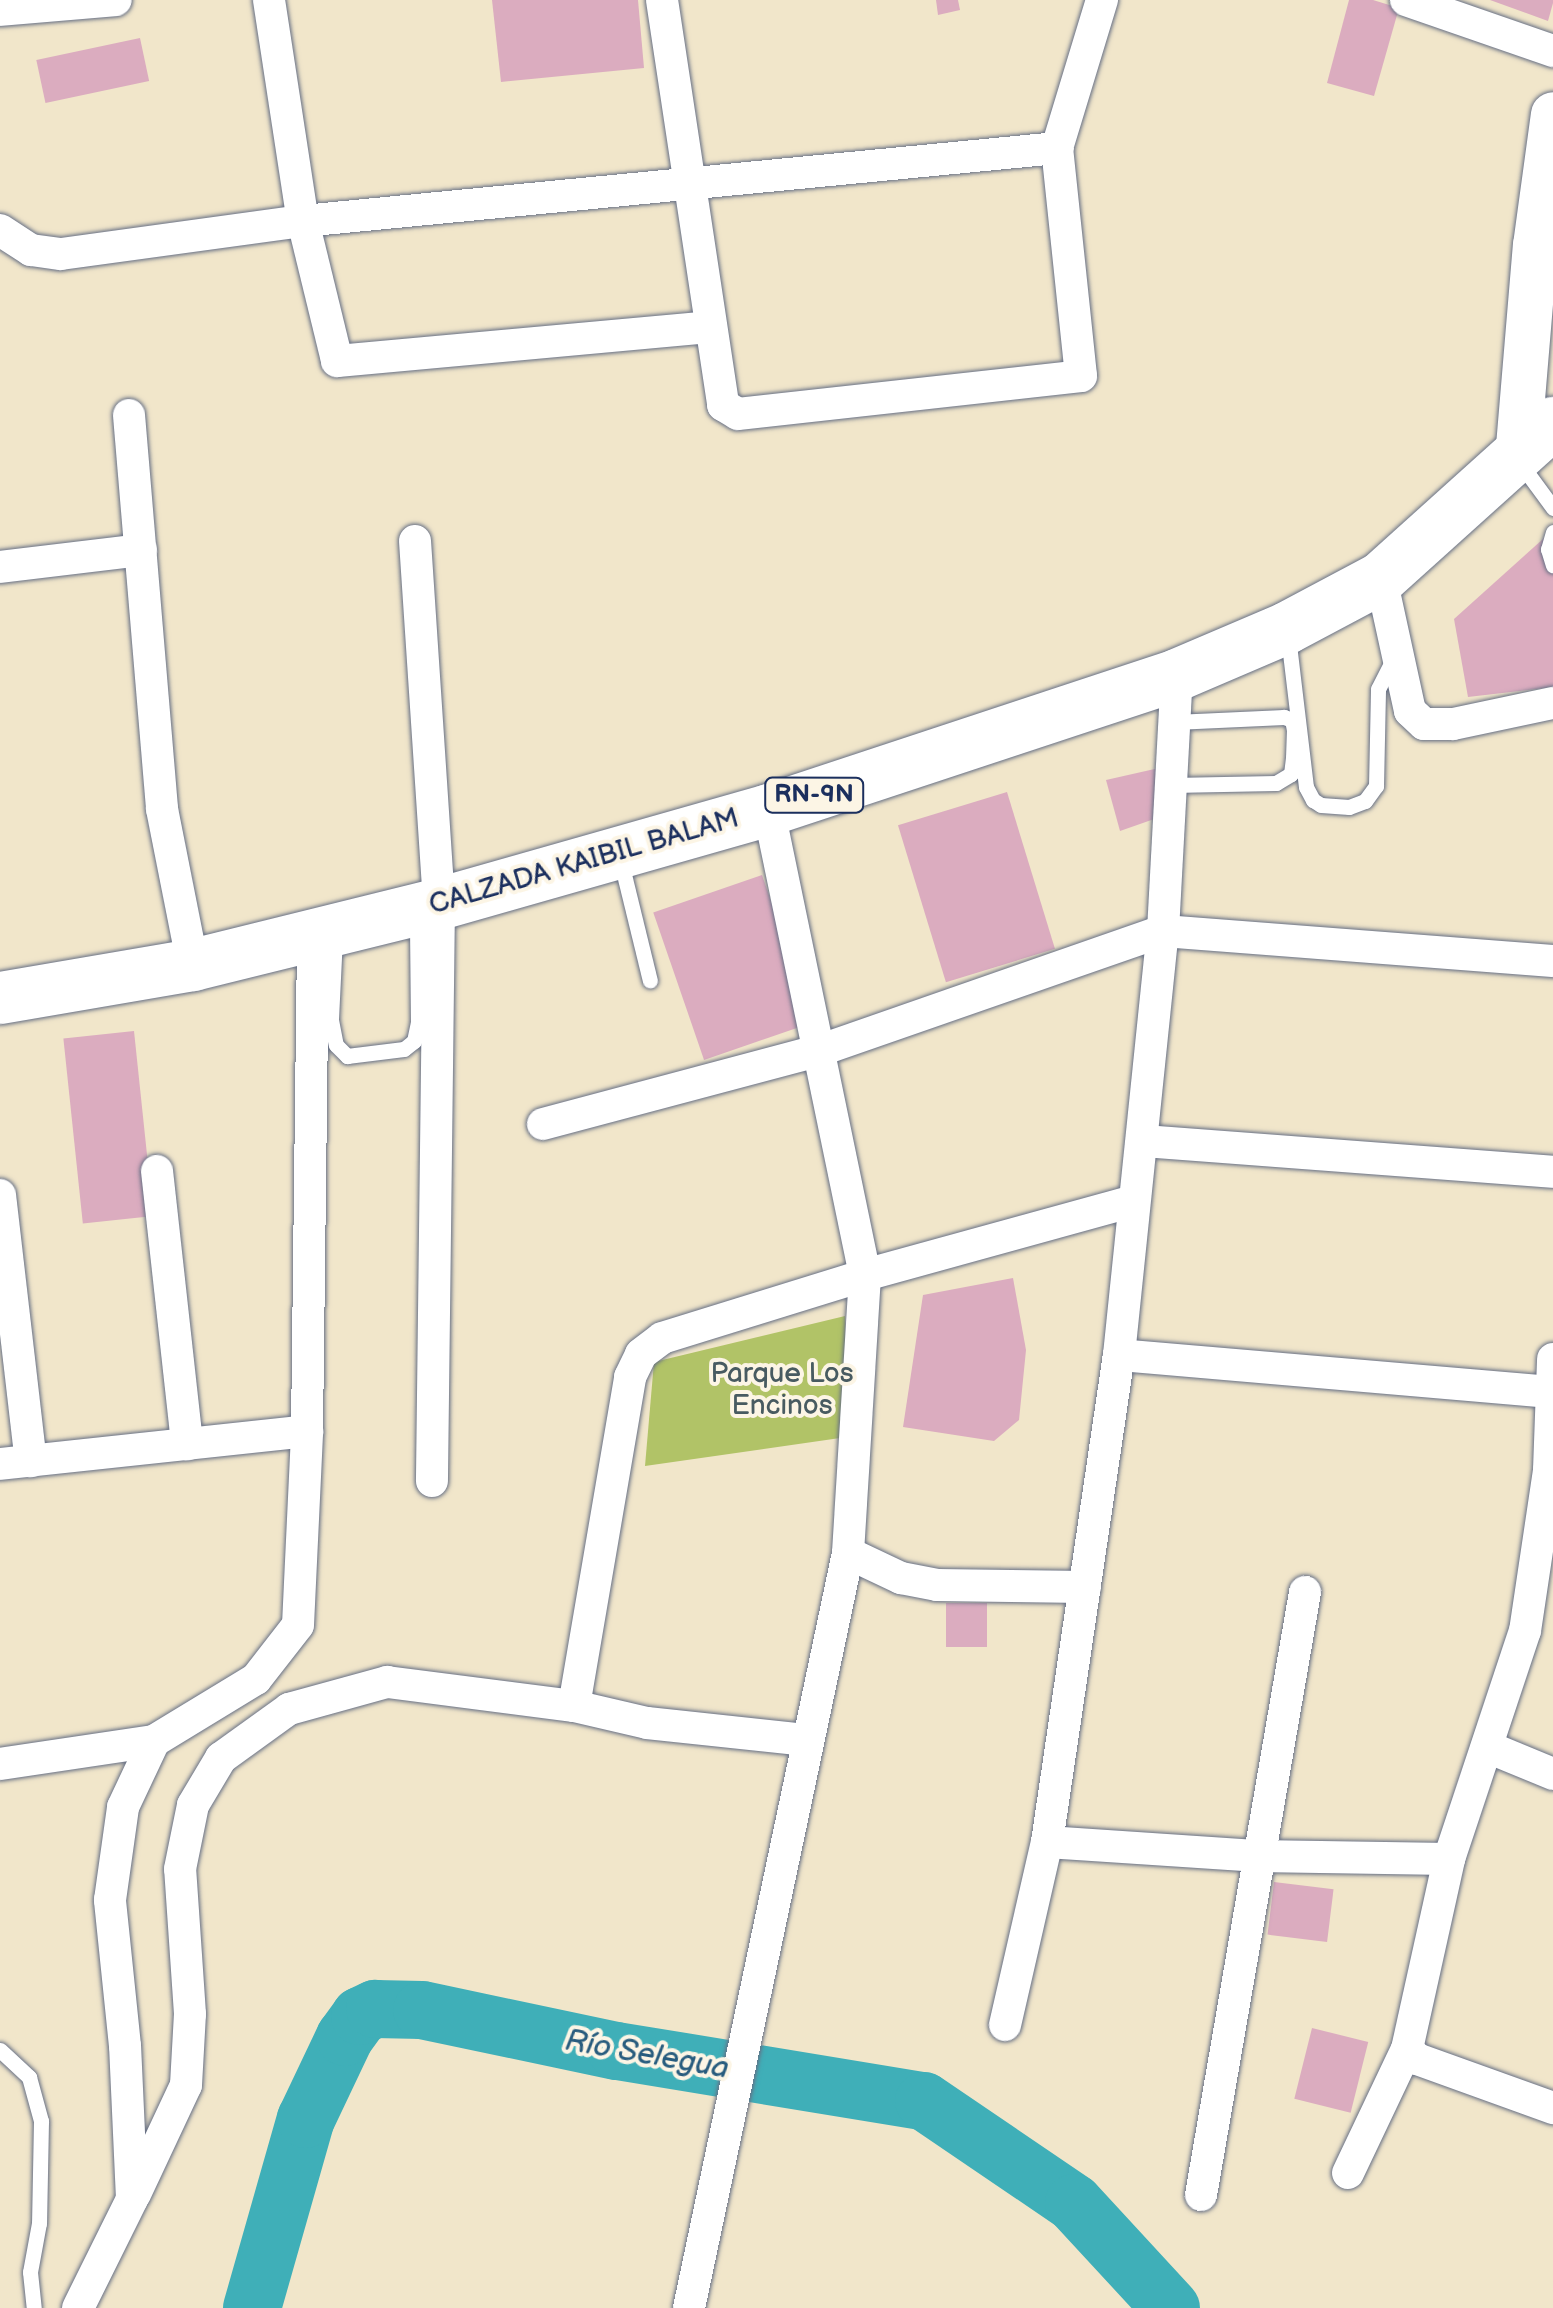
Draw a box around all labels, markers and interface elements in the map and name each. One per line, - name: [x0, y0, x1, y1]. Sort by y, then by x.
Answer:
- road number: RN-9N: [764, 775, 864, 815]
- street label: CALZADA KAIBIL BALAM: [425, 802, 743, 922]
- park label: Parque Los Encinos: [710, 1357, 854, 1423]
- water label: Río Selegua: [562, 2023, 732, 2087]

